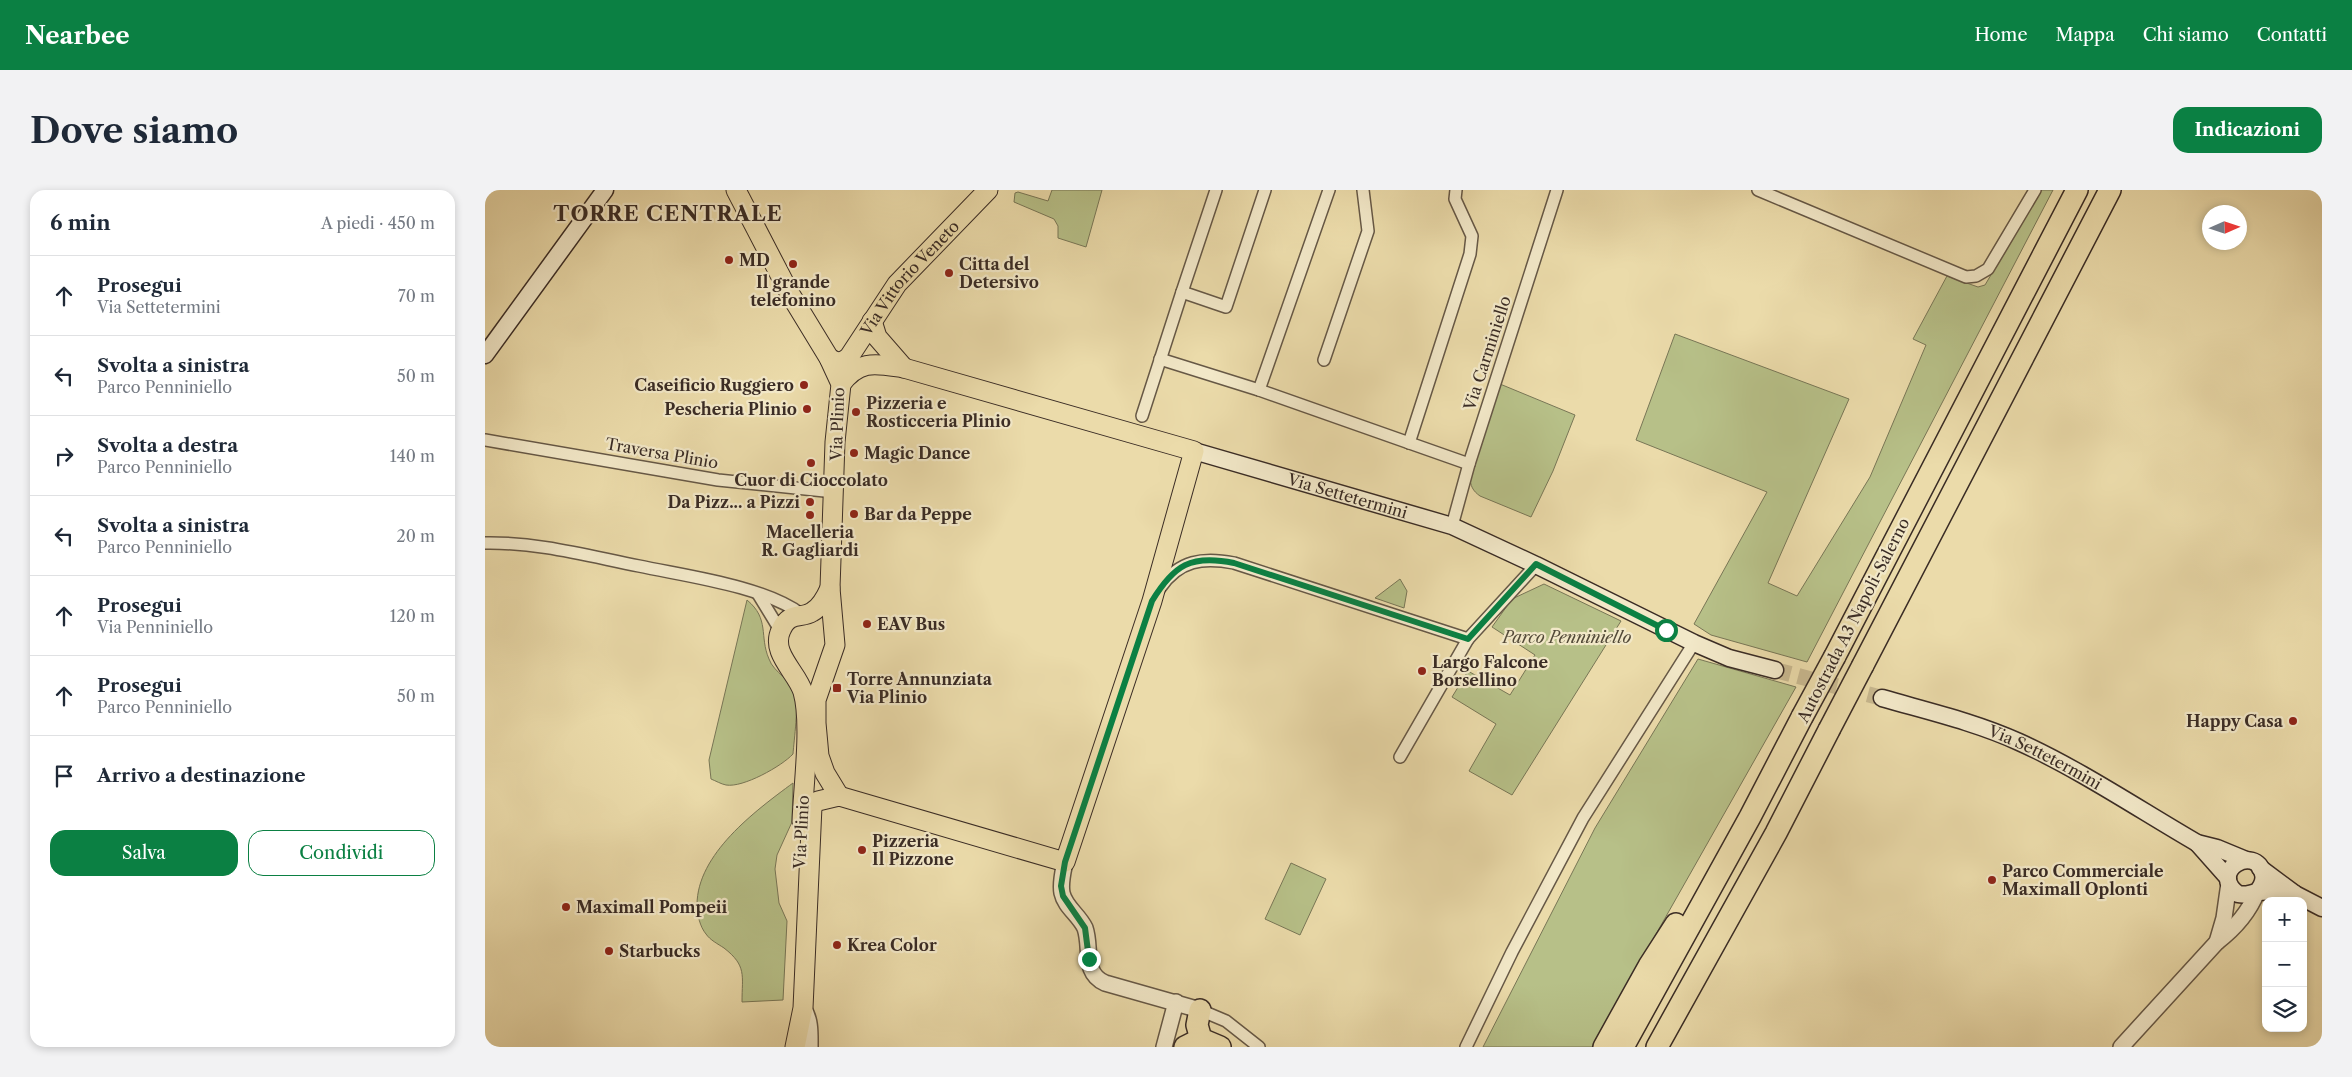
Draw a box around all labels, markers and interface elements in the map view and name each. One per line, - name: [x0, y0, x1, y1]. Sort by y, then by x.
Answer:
- text: Nearbee: [25, 21, 130, 50]
- text: Home: [1975, 24, 2027, 46]
- text: Mappa: [2055, 24, 2115, 46]
- text: Chi siamo: [2143, 24, 2229, 46]
- text: Contatti: [2257, 24, 2327, 46]
- button: Indicazioni: [2173, 107, 2322, 153]
- text: Dove siamo: [30, 109, 238, 152]
- district label: TORRE CENTRALE: [553, 201, 783, 226]
- north arrow: [2202, 205, 2247, 250]
- text: 6 min: [50, 210, 111, 235]
- text: A piedi · 450 m: [321, 213, 435, 233]
- street label: Via Vittorio Veneto: [855, 216, 963, 340]
- place label: MD: [739, 250, 770, 270]
- marker: MD: [723, 254, 735, 266]
- place label: Citta del Detersivo: [959, 254, 1039, 292]
- marker: Il grande telefonino: [787, 258, 799, 270]
- marker: Citta del Detersivo: [943, 267, 955, 279]
- place label: Il grande telefonino: [750, 272, 836, 310]
- text: Prosegui: [97, 274, 182, 297]
- icon: ahead: [50, 282, 78, 310]
- text: 70 m: [398, 286, 435, 306]
- street label: Via Carminiello: [1459, 293, 1515, 414]
- text: Via Settetermini: [97, 297, 221, 317]
- text: Svolta a sinistra: [97, 354, 250, 377]
- icon: left: [50, 362, 78, 390]
- text: 50 m: [397, 366, 435, 386]
- place label: Caseificio Ruggiero: [634, 375, 794, 395]
- text: Parco Penniniello: [97, 377, 232, 397]
- marker: Caseificio Ruggiero: [798, 379, 810, 391]
- street label: Via Plinio: [826, 387, 848, 462]
- place label: Pizzeria e Rosticceria Plinio: [866, 393, 1011, 431]
- place label: Pescheria Plinio: [664, 399, 797, 419]
- marker: Pescheria Plinio: [801, 403, 813, 415]
- marker: Pizzeria e Rosticceria Plinio: [850, 406, 862, 418]
- street label: Traversa Plinio: [604, 433, 720, 473]
- text: Svolta a destra: [97, 434, 238, 457]
- icon: right: [50, 442, 78, 470]
- place label: Magic Dance: [864, 443, 971, 463]
- text: 140 m: [390, 446, 435, 466]
- marker: Magic Dance: [848, 447, 860, 459]
- text: Parco Penniniello: [97, 457, 232, 477]
- marker: Cuor di Cioccolato: [805, 457, 817, 469]
- street label: Via Settetermini: [1284, 468, 1410, 523]
- place label: Cuor di Cioccolato: [734, 470, 888, 490]
- place label: Da Pizz... a Pizzi: [667, 492, 800, 512]
- marker: Da Pizz... a Pizzi: [804, 496, 816, 508]
- place label: Bar da Peppe: [864, 504, 972, 524]
- marker: Bar da Peppe: [848, 508, 860, 520]
- marker: Macelleria R. Gagliardi: [804, 509, 816, 521]
- text: Svolta a sinistra: [97, 514, 250, 537]
- street label: Autostrada A3 Napoli-Salerno: [1792, 514, 1914, 727]
- icon: left: [50, 522, 78, 550]
- place label: Macelleria R. Gagliardi: [761, 522, 859, 560]
- text: 20 m: [396, 526, 435, 546]
- text: Parco Penniniello: [97, 537, 232, 557]
- text: Prosegui: [97, 594, 182, 617]
- icon: ahead: [50, 602, 78, 630]
- text: 120 m: [390, 606, 435, 626]
- place label: EAV Bus: [877, 614, 945, 634]
- text: Via Penniniello: [97, 617, 213, 637]
- marker: EAV Bus: [861, 618, 873, 630]
- route start: [1655, 619, 1678, 642]
- park label: Parco Penniniello: [1501, 627, 1631, 647]
- place label: Largo Falcone Borsellino: [1432, 652, 1548, 690]
- marker: Largo Falcone Borsellino: [1416, 665, 1428, 677]
- place label: Torre Annunziata Via Plinio: [846, 669, 993, 707]
- text: Prosegui: [97, 674, 182, 697]
- icon: ahead: [50, 682, 78, 710]
- marker: Torre Annunziata Via Plinio: [831, 682, 843, 694]
- text: 50 m: [397, 686, 435, 706]
- text: Parco Penniniello: [97, 697, 232, 717]
- place label: Happy Casa: [2186, 711, 2284, 731]
- marker: Happy Casa: [2287, 715, 2299, 727]
- street label: Via Settetermini: [1985, 720, 2105, 794]
- icon: arrive: [50, 762, 78, 790]
- text: Arrivo a destinazione: [97, 764, 306, 787]
- street label: Via Plinio: [789, 794, 813, 870]
- button: Salva: [50, 830, 238, 876]
- button: Condividi: [248, 830, 435, 876]
- place label: Pizzeria Il Pizzone: [872, 831, 954, 869]
- marker: Pizzeria Il Pizzone: [856, 844, 868, 856]
- place label: Parco Commerciale Maximall Oplonti: [2002, 861, 2164, 899]
- marker: Parco Commerciale Maximall Oplonti: [1986, 874, 1998, 886]
- place label: Maximall Pompeii: [576, 897, 727, 917]
- map controls: [2262, 897, 2307, 1032]
- button: +: [2262, 897, 2307, 942]
- marker: Maximall Pompeii: [560, 901, 572, 913]
- place label: Krea Color: [847, 935, 937, 955]
- marker: Krea Color: [831, 939, 843, 951]
- place label: Starbucks: [619, 941, 701, 961]
- button: −: [2262, 942, 2307, 987]
- marker: Starbucks: [603, 945, 615, 957]
- route end: [1078, 948, 1101, 971]
- button: layers: [2262, 987, 2307, 1032]

